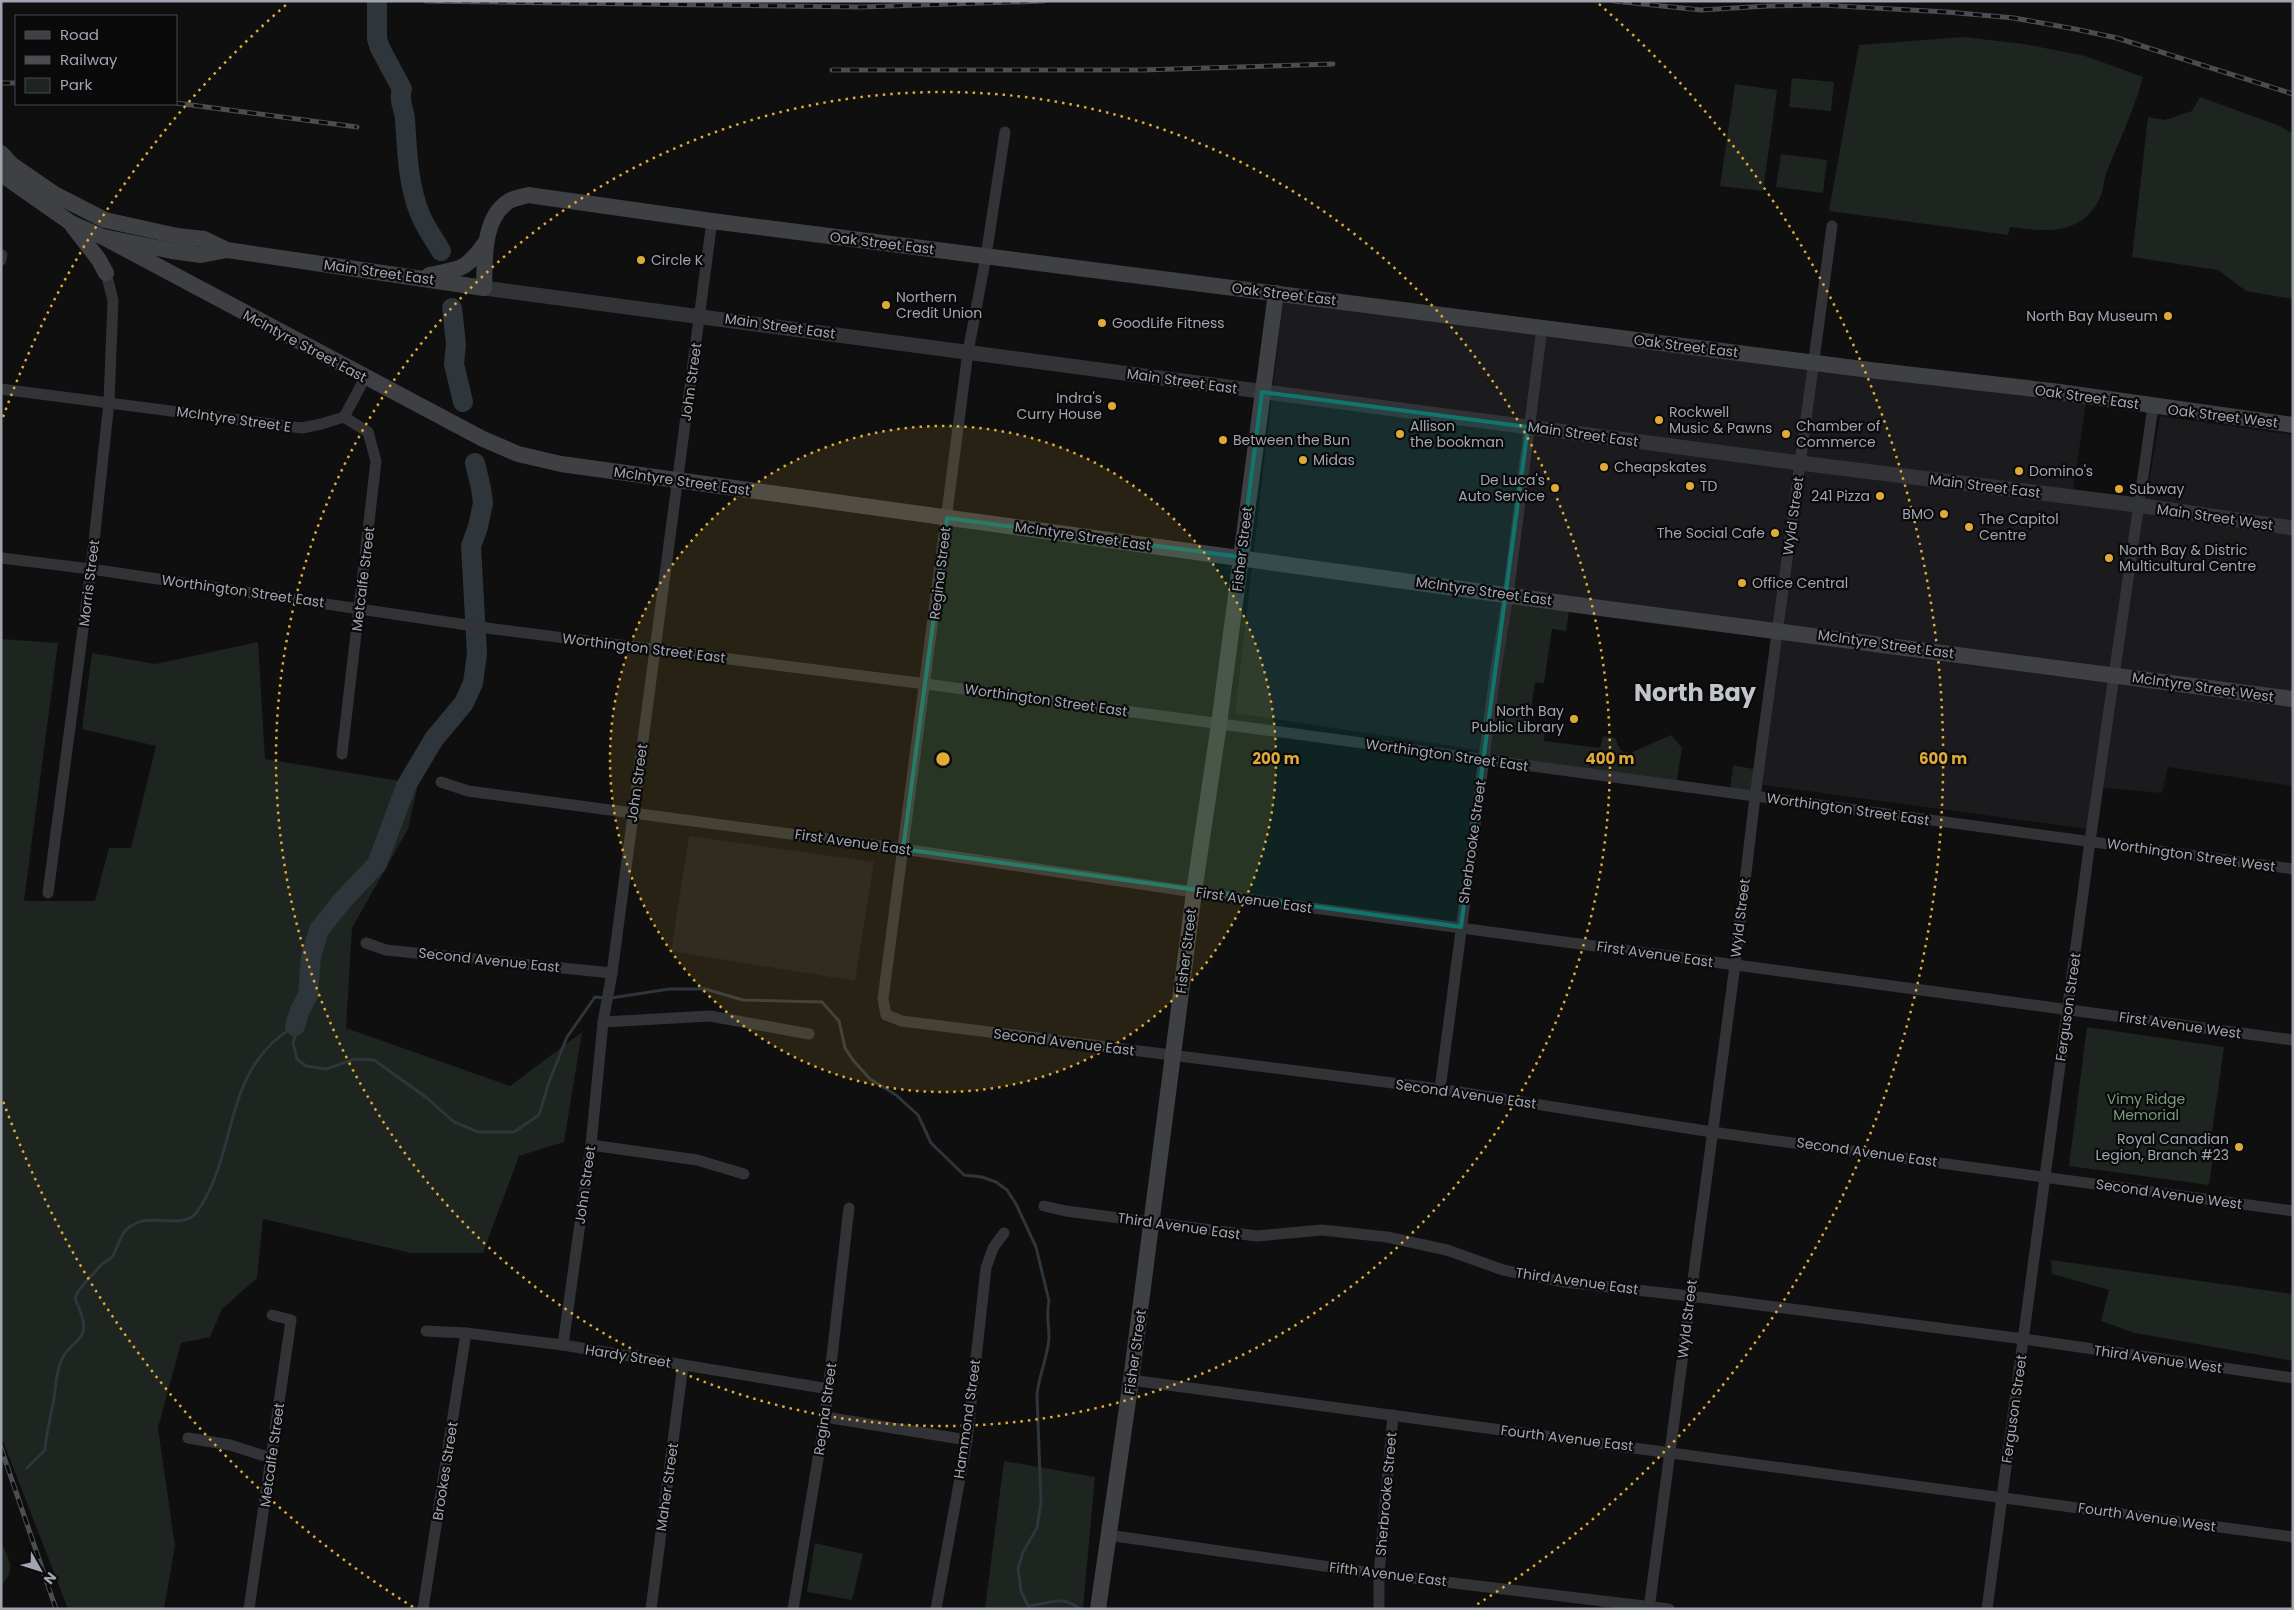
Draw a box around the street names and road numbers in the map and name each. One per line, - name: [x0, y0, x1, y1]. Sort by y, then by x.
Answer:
- street label: Oak Street East: [829, 227, 935, 259]
- street label: Main Street East: [322, 254, 436, 290]
- street label: Oak Street East: [1231, 278, 1337, 310]
- street label: McIntyre Street East: [240, 305, 370, 387]
- street label: Main Street East: [723, 308, 837, 344]
- street label: Oak Street East: [1633, 330, 1739, 362]
- street label: John Street: [676, 341, 706, 423]
- street label: Main Street East: [1125, 363, 1239, 399]
- street label: Oak Street East: [2034, 380, 2140, 414]
- street label: Oak Street West: [2167, 399, 2279, 433]
- street label: McIntyre Street E: [175, 401, 293, 437]
- street label: Main Street East: [1526, 416, 1640, 452]
- street label: McIntyre Street East: [613, 462, 751, 500]
- street label: Main Street East: [1928, 469, 2042, 503]
- street label: Wyld Street: [1778, 475, 1808, 557]
- street label: Main Street West: [2156, 499, 2274, 535]
- street label: Fisher Street: [1227, 505, 1257, 593]
- street label: McIntyre Street East: [1014, 517, 1152, 555]
- street label: Regina Street: [924, 525, 956, 621]
- street label: Metcalfe Street: [347, 526, 379, 632]
- street label: Morris Street: [74, 539, 104, 627]
- street label: Worthington Street East: [160, 570, 326, 612]
- street label: McIntyre Street East: [1415, 572, 1553, 610]
- street label: McIntyre Street East: [1817, 625, 1955, 663]
- street label: Worthington Street East: [561, 628, 727, 668]
- street label: McIntyre Street West: [2131, 667, 2275, 707]
- street label: Worthington Street East: [963, 679, 1129, 721]
- street label: Worthington Street East: [1364, 734, 1530, 776]
- street label: John Street: [622, 742, 652, 824]
- street label: Sherbrooke Street: [1453, 779, 1491, 905]
- street label: Worthington Street East: [1765, 788, 1931, 830]
- street label: First Avenue East: [794, 824, 912, 860]
- street label: Worthington Street West: [2105, 833, 2277, 877]
- street label: Wyld Street: [1725, 877, 1755, 959]
- street label: First Avenue East: [1195, 882, 1313, 918]
- street label: Fisher Street: [1171, 907, 1201, 995]
- street label: First Avenue East: [1596, 936, 1714, 972]
- street label: Second Avenue East: [417, 943, 561, 977]
- street label: Ferguson Street: [2050, 951, 2086, 1063]
- street label: First Avenue West: [2118, 1007, 2242, 1043]
- street label: Second Avenue East: [992, 1023, 1136, 1061]
- street label: Second Avenue East: [1394, 1074, 1538, 1114]
- street label: Second Avenue East: [1795, 1132, 1939, 1172]
- street label: John Street: [570, 1144, 600, 1226]
- street label: Second Avenue West: [2095, 1174, 2243, 1214]
- street label: Third Avenue East: [1116, 1207, 1242, 1245]
- street label: Third Avenue East: [1514, 1262, 1640, 1300]
- street label: Wyld Street: [1672, 1278, 1702, 1360]
- street label: Fisher Street: [1119, 1308, 1151, 1396]
- street label: Hardy Street: [584, 1339, 672, 1373]
- street label: Third Avenue West: [2093, 1340, 2223, 1378]
- street label: Ferguson Street: [1996, 1353, 2032, 1465]
- street label: Hammond Street: [949, 1358, 985, 1480]
- street label: Regina Street: [809, 1361, 841, 1457]
- street label: Metcalfe Street: [255, 1401, 289, 1509]
- street label: Brookes Street: [427, 1420, 463, 1522]
- street label: Fourth Avenue East: [1500, 1420, 1634, 1456]
- street label: Sherbrooke Street: [1371, 1431, 1401, 1557]
- street label: Maher Street: [651, 1441, 683, 1533]
- street label: Fourth Avenue West: [2077, 1497, 2217, 1537]
- street label: Fifth Avenue East: [1328, 1557, 1448, 1591]

